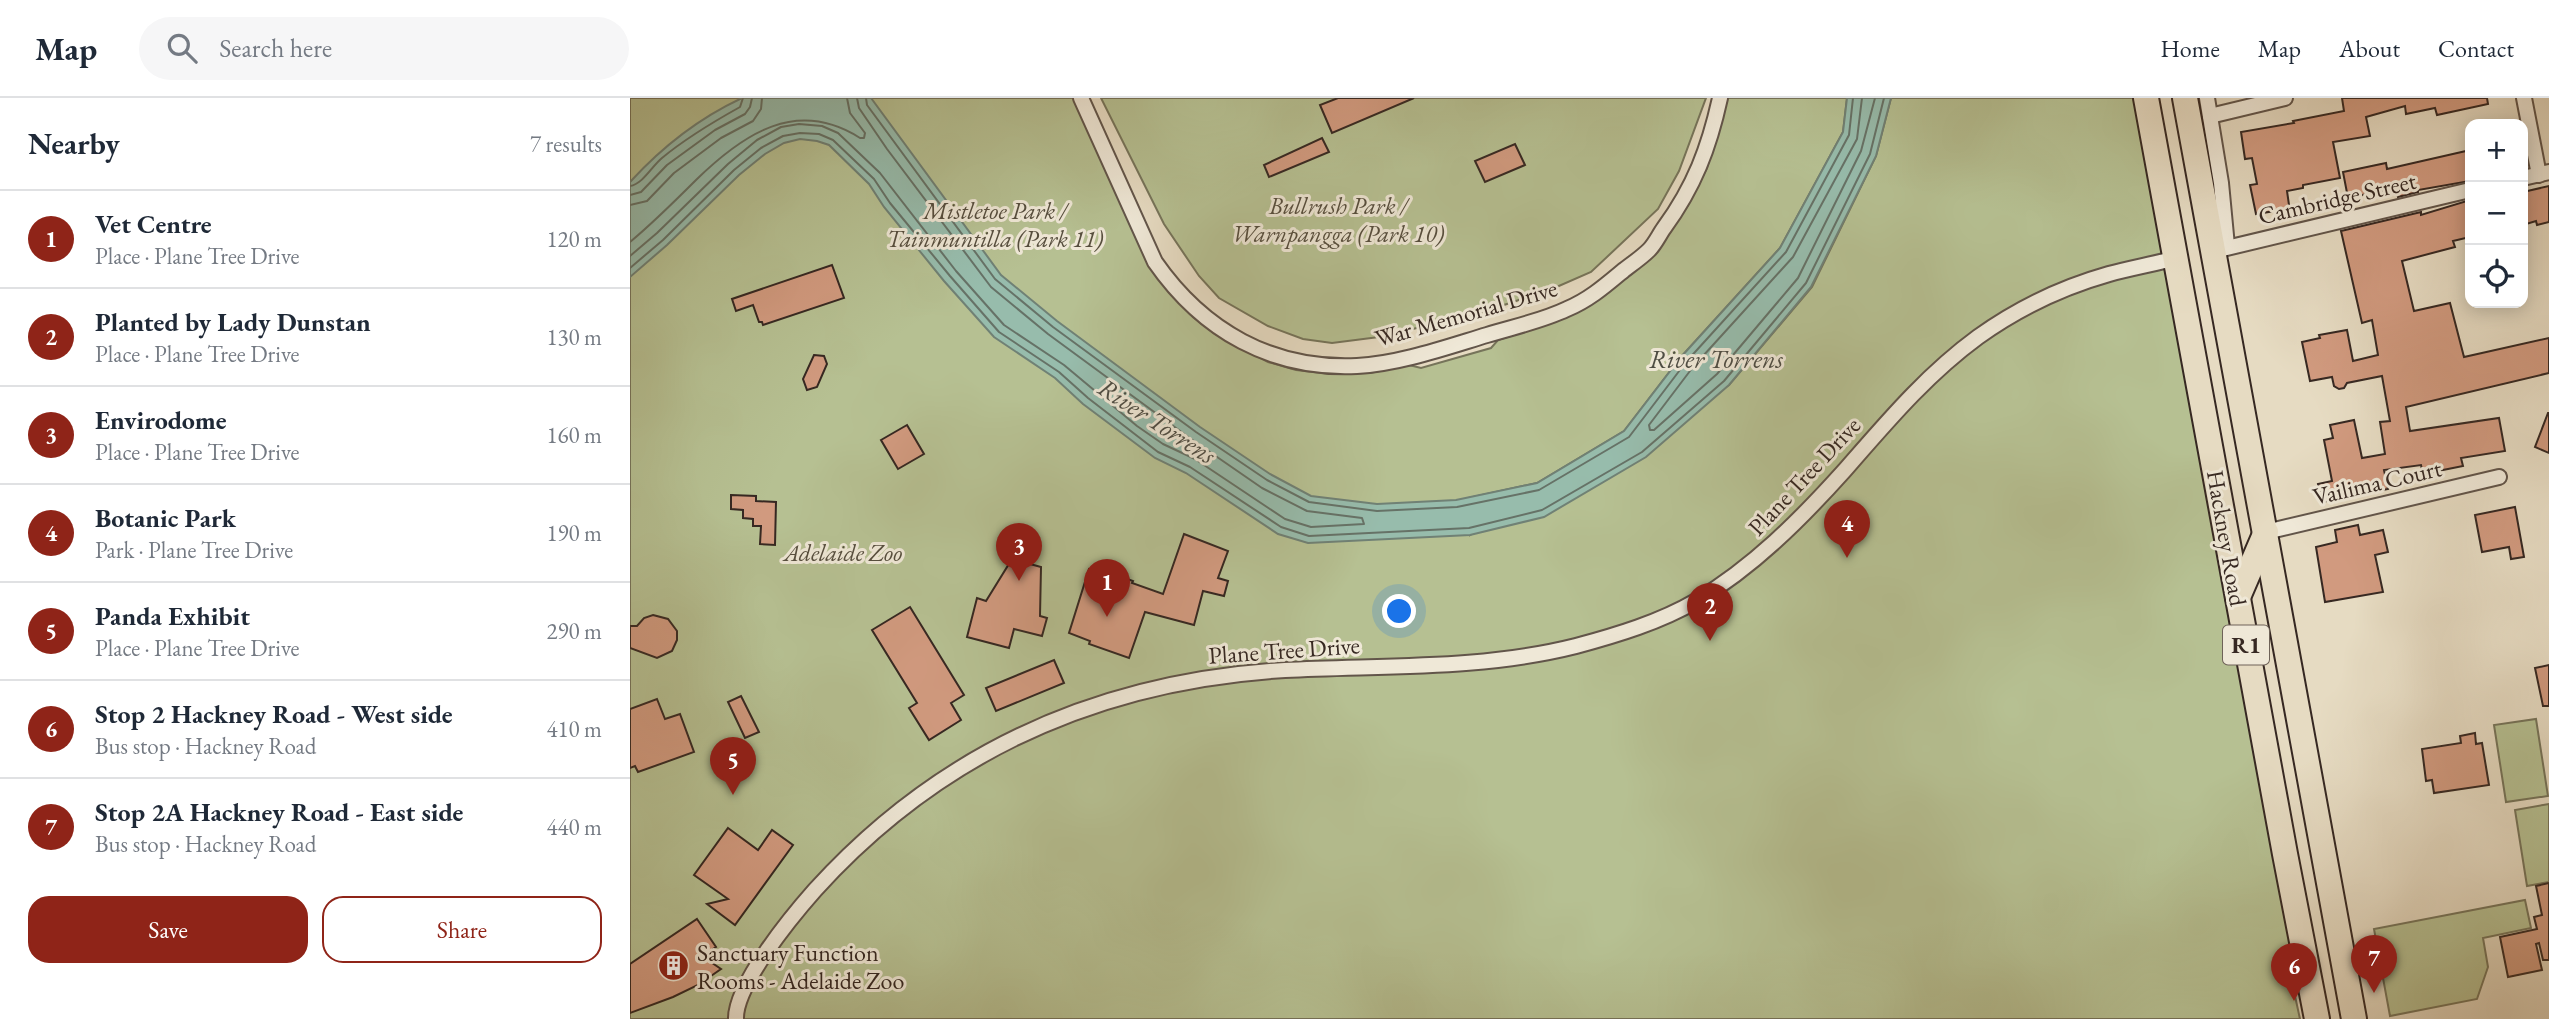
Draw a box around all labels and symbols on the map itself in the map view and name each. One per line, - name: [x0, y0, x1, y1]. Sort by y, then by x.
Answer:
- street label: Cambridge Street: [2255, 165, 2419, 231]
- park label: Bullrush Park / Warnpangga (Park 10): [1232, 190, 1445, 249]
- park label: Mistletoe Park / Tainmuntilla (Park 11): [887, 195, 1104, 254]
- street label: War Memorial Drive: [1371, 272, 1561, 354]
- water label: River Torrens: [1649, 342, 1784, 376]
- water label: River Torrens: [1092, 370, 1223, 472]
- street label: Plane Tree Drive: [1741, 410, 1867, 542]
- street label: Vailima Court: [2310, 452, 2445, 512]
- street label: Hackney Road: [2200, 468, 2254, 609]
- pin: 4: [1824, 500, 1870, 558]
- pin: 3: [996, 523, 1042, 581]
- park label: Adelaide Zoo: [782, 537, 902, 568]
- pin: 1: [1084, 559, 1130, 617]
- pin: 2: [1687, 583, 1733, 641]
- your location: [1382, 594, 1416, 628]
- road number: R1: [2223, 625, 2269, 664]
- street label: Plane Tree Drive: [1207, 629, 1361, 671]
- pin: 5: [710, 737, 756, 795]
- pin: 7: [2351, 935, 2397, 993]
- place label: Sanctuary Function Rooms - Adelaide Zoo: [697, 937, 904, 996]
- pin: 6: [2271, 943, 2317, 1001]
- building icon: Sanctuary Function Rooms - Adelaide Zoo: [657, 949, 691, 983]

